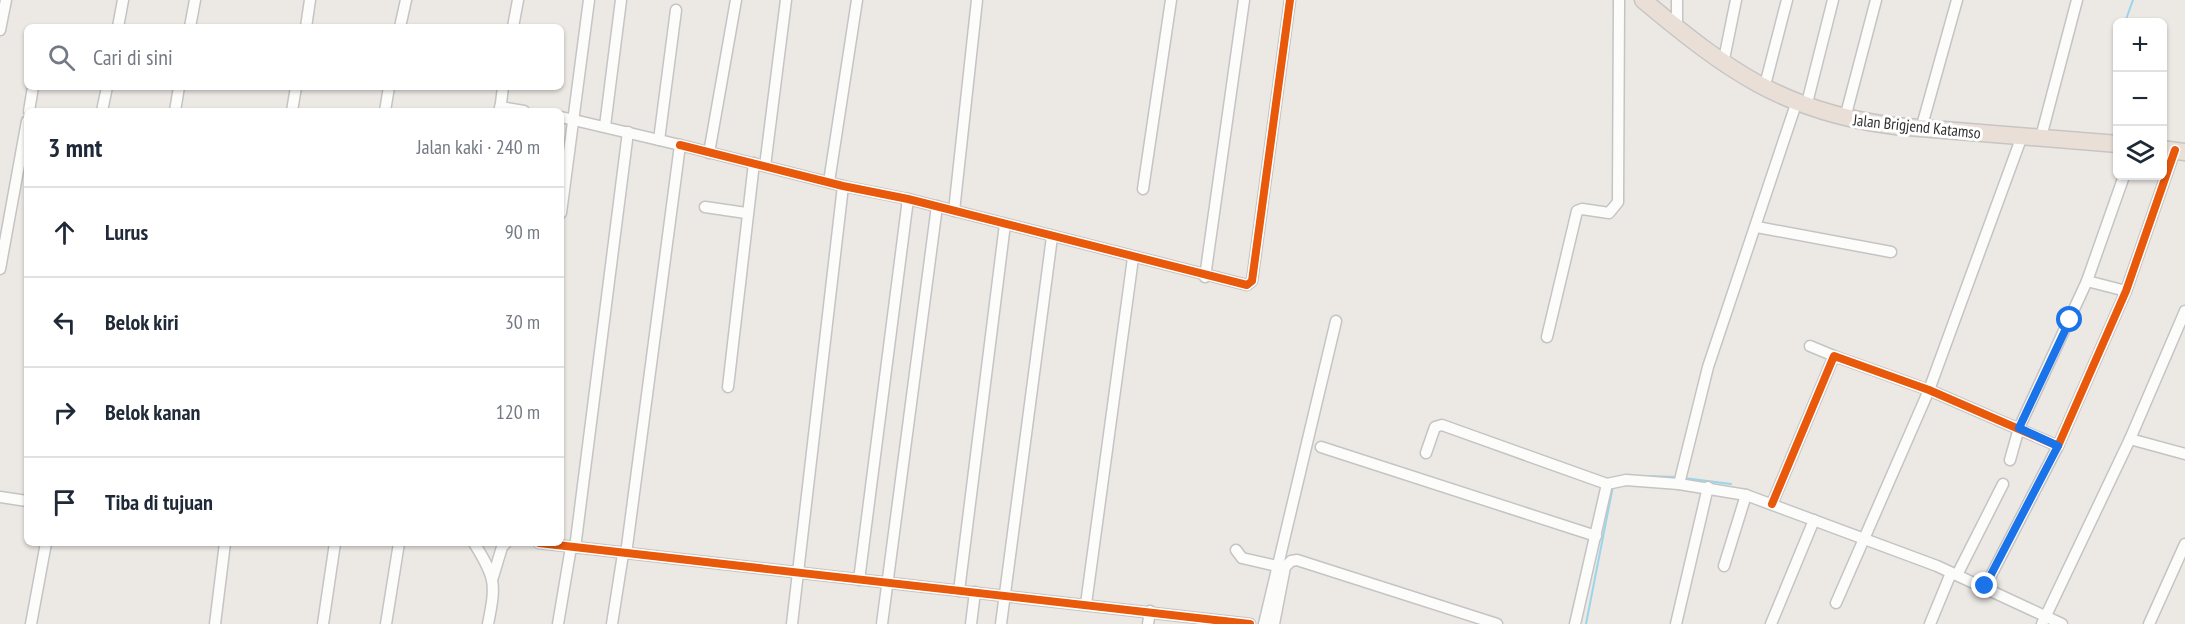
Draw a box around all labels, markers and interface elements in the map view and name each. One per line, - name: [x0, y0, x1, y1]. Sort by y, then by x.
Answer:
- map controls: [2113, 18, 2167, 180]
- button: +: [2113, 18, 2167, 72]
- search box: [24, 24, 564, 90]
- icon: search: [45, 41, 78, 74]
- text: Cari di sini: [93, 43, 173, 71]
- button: −: [2113, 72, 2167, 126]
- street label: Jalan Brigjend Katamso: [1851, 109, 1982, 143]
- button: layers: [2113, 126, 2167, 180]
- text: 3 mnt: [48, 131, 102, 164]
- text: Jalan kaki · 240 m: [417, 134, 540, 160]
- icon: ahead: [48, 216, 81, 249]
- text: Lurus: [105, 218, 148, 246]
- text: 90 m: [505, 219, 540, 245]
- icon: left: [48, 306, 81, 339]
- route start: [2056, 306, 2082, 332]
- text: Belok kiri: [105, 308, 179, 336]
- text: 30 m: [505, 309, 540, 335]
- icon: right: [48, 396, 81, 429]
- text: Belok kanan: [105, 398, 200, 426]
- text: 120 m: [496, 399, 540, 425]
- icon: arrive: [48, 486, 81, 519]
- text: Tiba di tujuan: [105, 488, 213, 516]
- route end: [1971, 572, 1997, 598]

